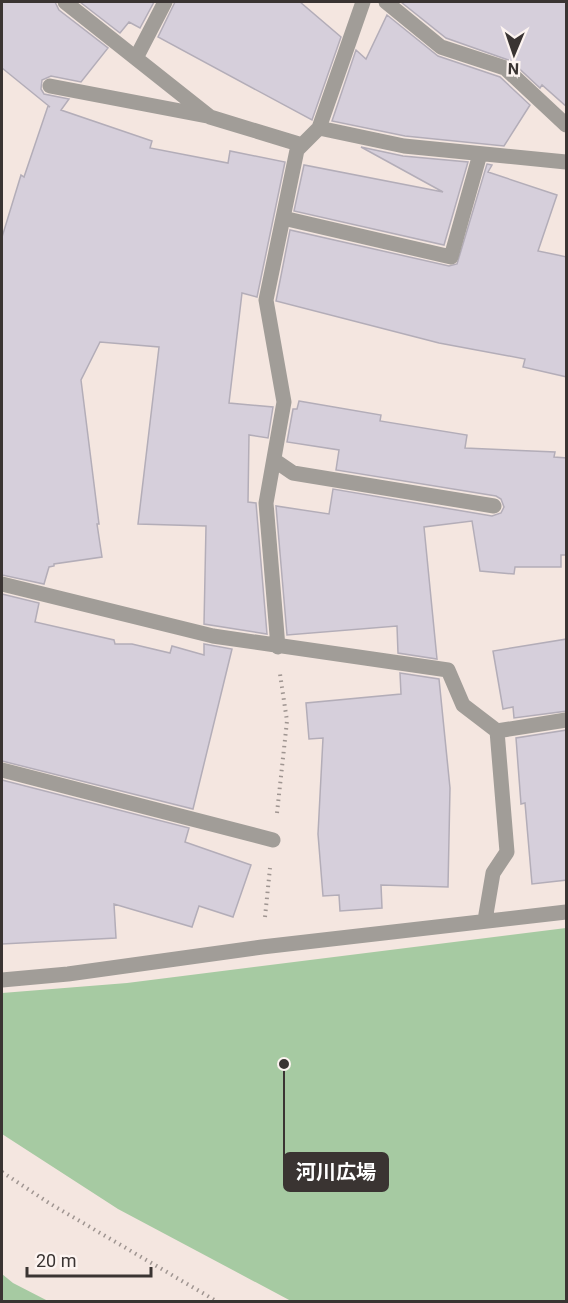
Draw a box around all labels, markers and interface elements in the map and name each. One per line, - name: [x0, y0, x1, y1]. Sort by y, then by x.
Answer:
- north arrow: [484, 24, 544, 84]
- text: N: [508, 59, 519, 78]
- callout: 河川広場: [284, 1153, 388, 1191]
- text: 河川広場: [296, 1160, 376, 1184]
- scale bar: [27, 1240, 152, 1278]
- text: 20 m: [36, 1250, 76, 1271]

